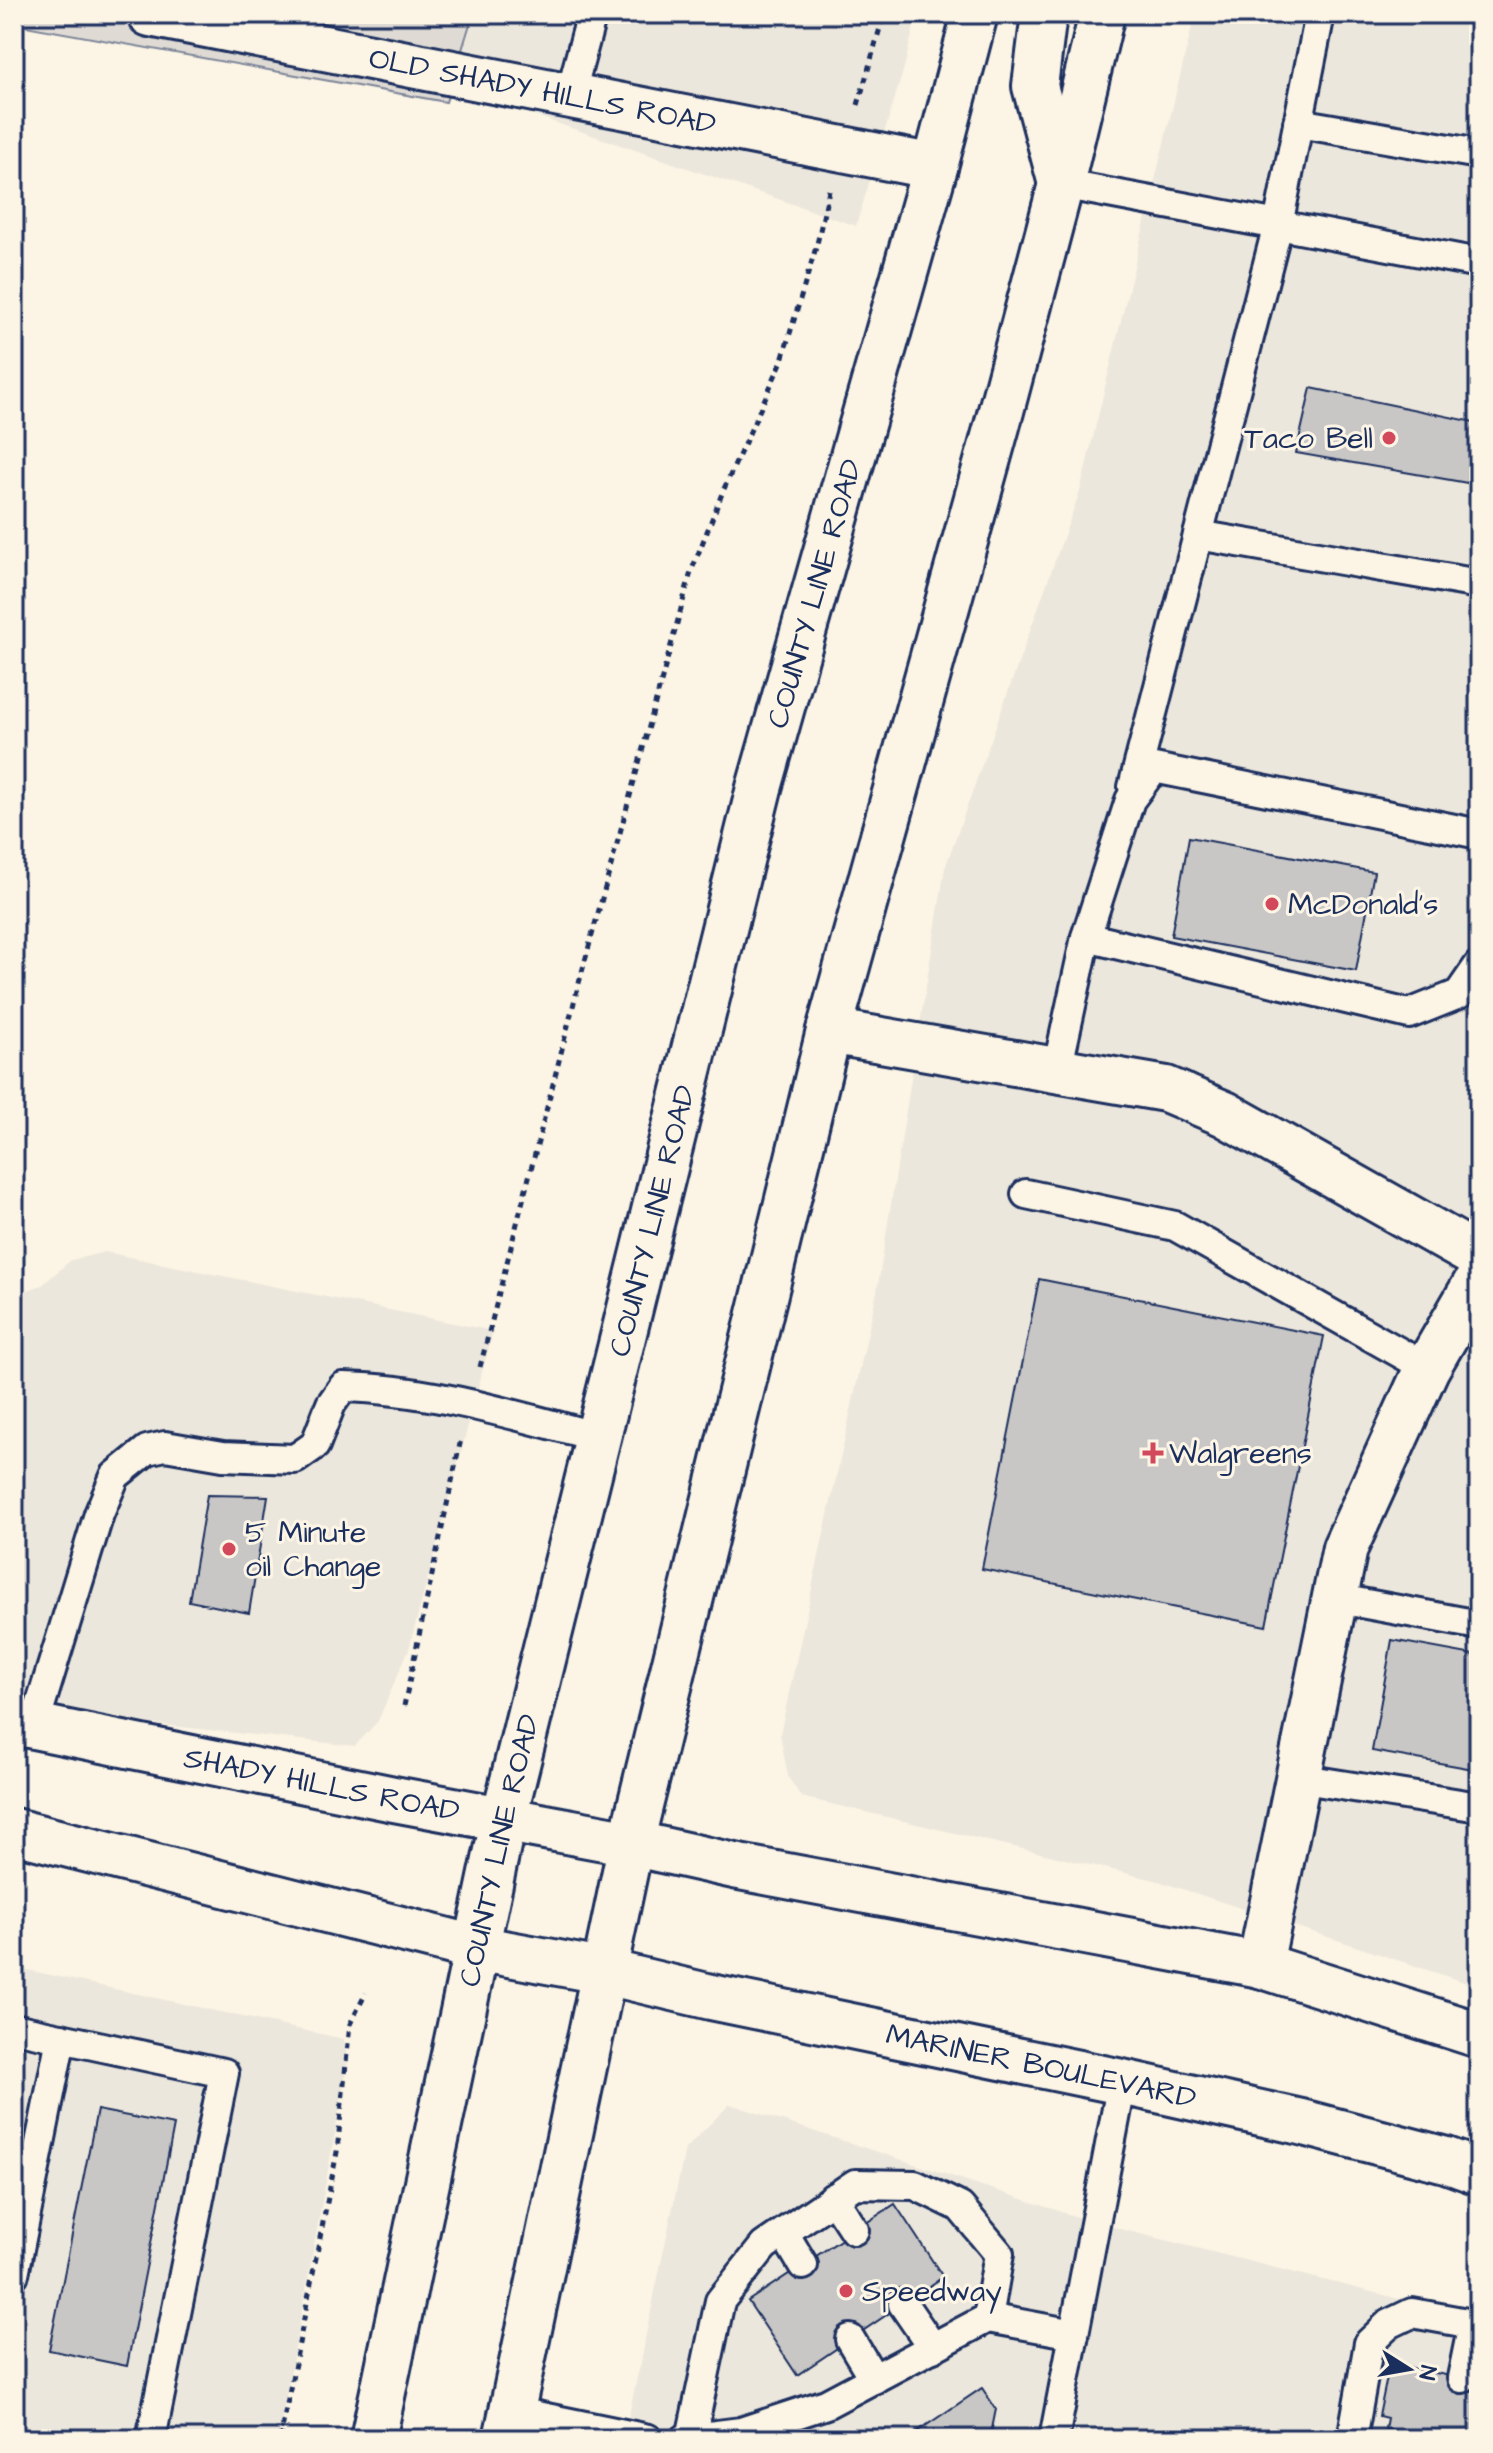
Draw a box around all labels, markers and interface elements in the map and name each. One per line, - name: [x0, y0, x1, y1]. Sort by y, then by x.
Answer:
- street label: OLD SHADY HILLS ROAD: [366, 37, 719, 146]
- place label: Taco Bell: [1244, 418, 1373, 460]
- marker: Taco Bell: [1380, 429, 1398, 447]
- street label: COUNTY LINE ROAD: [757, 454, 873, 733]
- place label: McDonald's: [1288, 884, 1438, 926]
- marker: McDonald's: [1263, 895, 1281, 913]
- street label: COUNTY LINE ROAD: [599, 1081, 707, 1361]
- place label: Walgreens: [1169, 1433, 1312, 1476]
- marker: Walgreens: [1144, 1444, 1162, 1462]
- place label: 5 Minute oil Change: [245, 1512, 381, 1589]
- marker: 5 Minute oil Change: [220, 1540, 238, 1558]
- street label: COUNTY LINE ROAD: [449, 1710, 551, 1990]
- street label: SHADY HILLS ROAD: [180, 1737, 463, 1833]
- street label: MARINER BOULEVARD: [882, 2014, 1200, 2120]
- place label: Speedway: [862, 2271, 1002, 2314]
- marker: Speedway: [837, 2282, 855, 2300]
- north arrow: [1369, 2329, 1449, 2409]
- text: N: [1411, 2363, 1444, 2382]

